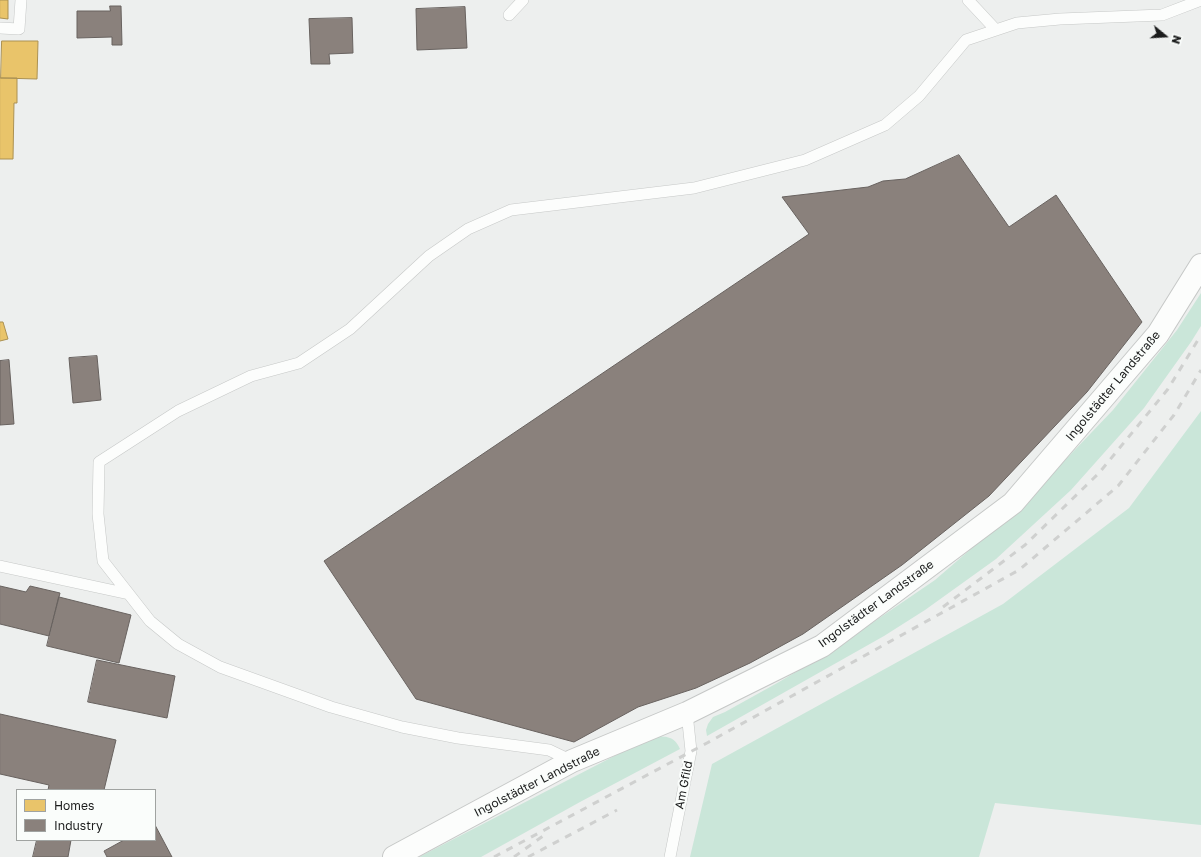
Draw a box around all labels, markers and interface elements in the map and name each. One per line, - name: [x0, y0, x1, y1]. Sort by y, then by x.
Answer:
- north arrow: [1145, 16, 1185, 56]
- text: N: [1169, 34, 1184, 46]
- street label: Ingolstädter Landstraße: [1063, 328, 1163, 444]
- street label: Ingolstädter Landstraße: [815, 557, 937, 651]
- street label: Ingolstädter Landstraße: [472, 744, 602, 820]
- street label: Am Gfild: [672, 760, 696, 810]
- legend: [16, 789, 156, 841]
- text: Homes: [54, 798, 94, 813]
- text: Industry: [54, 818, 103, 833]

